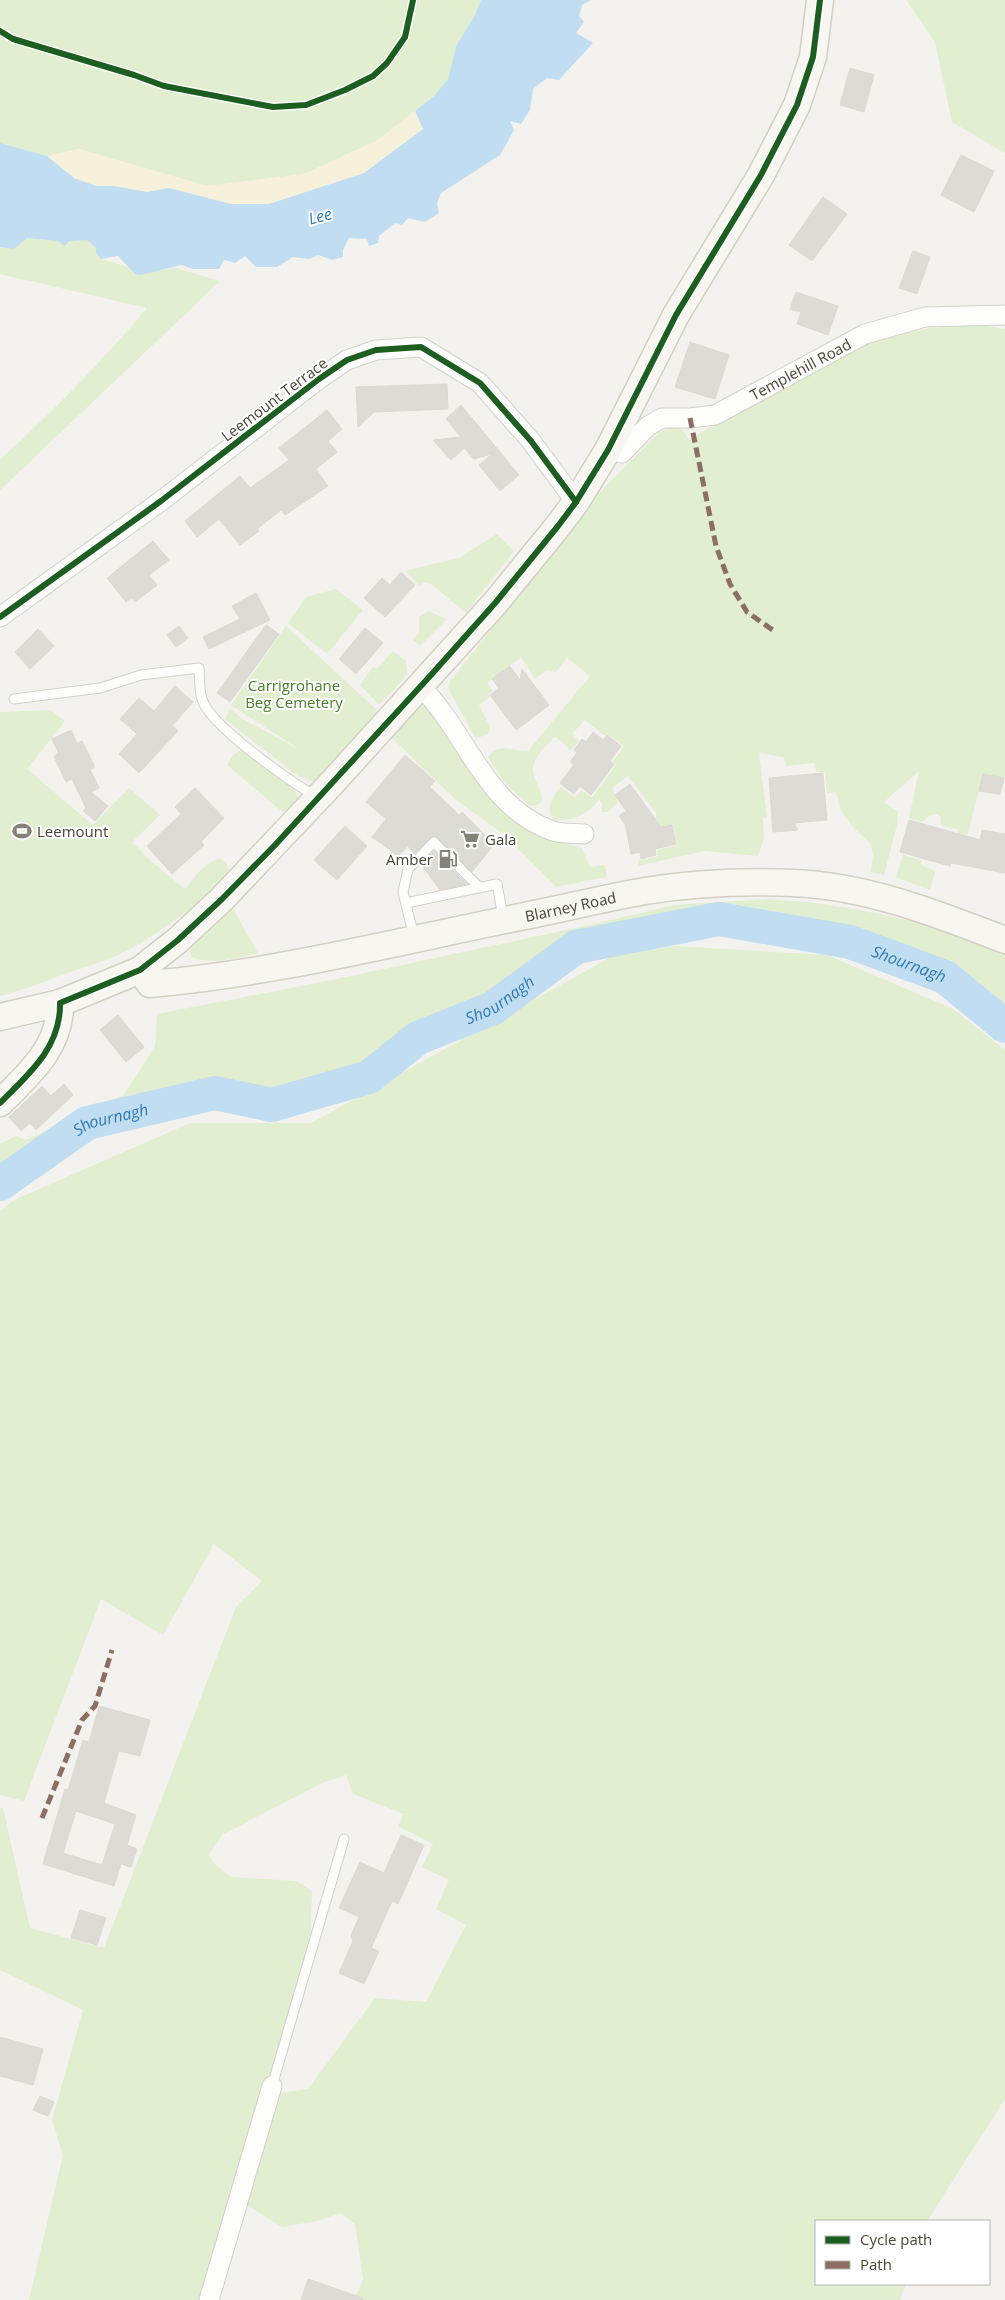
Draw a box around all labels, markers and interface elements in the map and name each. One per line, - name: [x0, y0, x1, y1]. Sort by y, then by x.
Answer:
- water label: Lee: [306, 202, 334, 230]
- street label: Templehill Road: [746, 333, 854, 404]
- street label: Leemount Terrace: [217, 352, 331, 446]
- park label: Carrigrohane Beg Cemetery: [245, 675, 343, 712]
- sports icon: Leemount: [11, 820, 33, 842]
- place label: Leemount: [37, 821, 108, 841]
- supermarket icon: Gala: [459, 828, 481, 850]
- place label: Gala: [485, 829, 516, 849]
- fuel station icon: Amber: [437, 848, 459, 870]
- place label: Amber: [386, 849, 433, 869]
- street label: Blarney Road: [523, 887, 618, 926]
- water label: Shournagh: [869, 940, 949, 988]
- water label: Shournagh: [462, 970, 539, 1029]
- water label: Shournagh: [68, 1098, 150, 1141]
- legend: [815, 2220, 990, 2285]
- text: Cycle path: [860, 2229, 932, 2249]
- text: Path: [860, 2254, 892, 2274]

